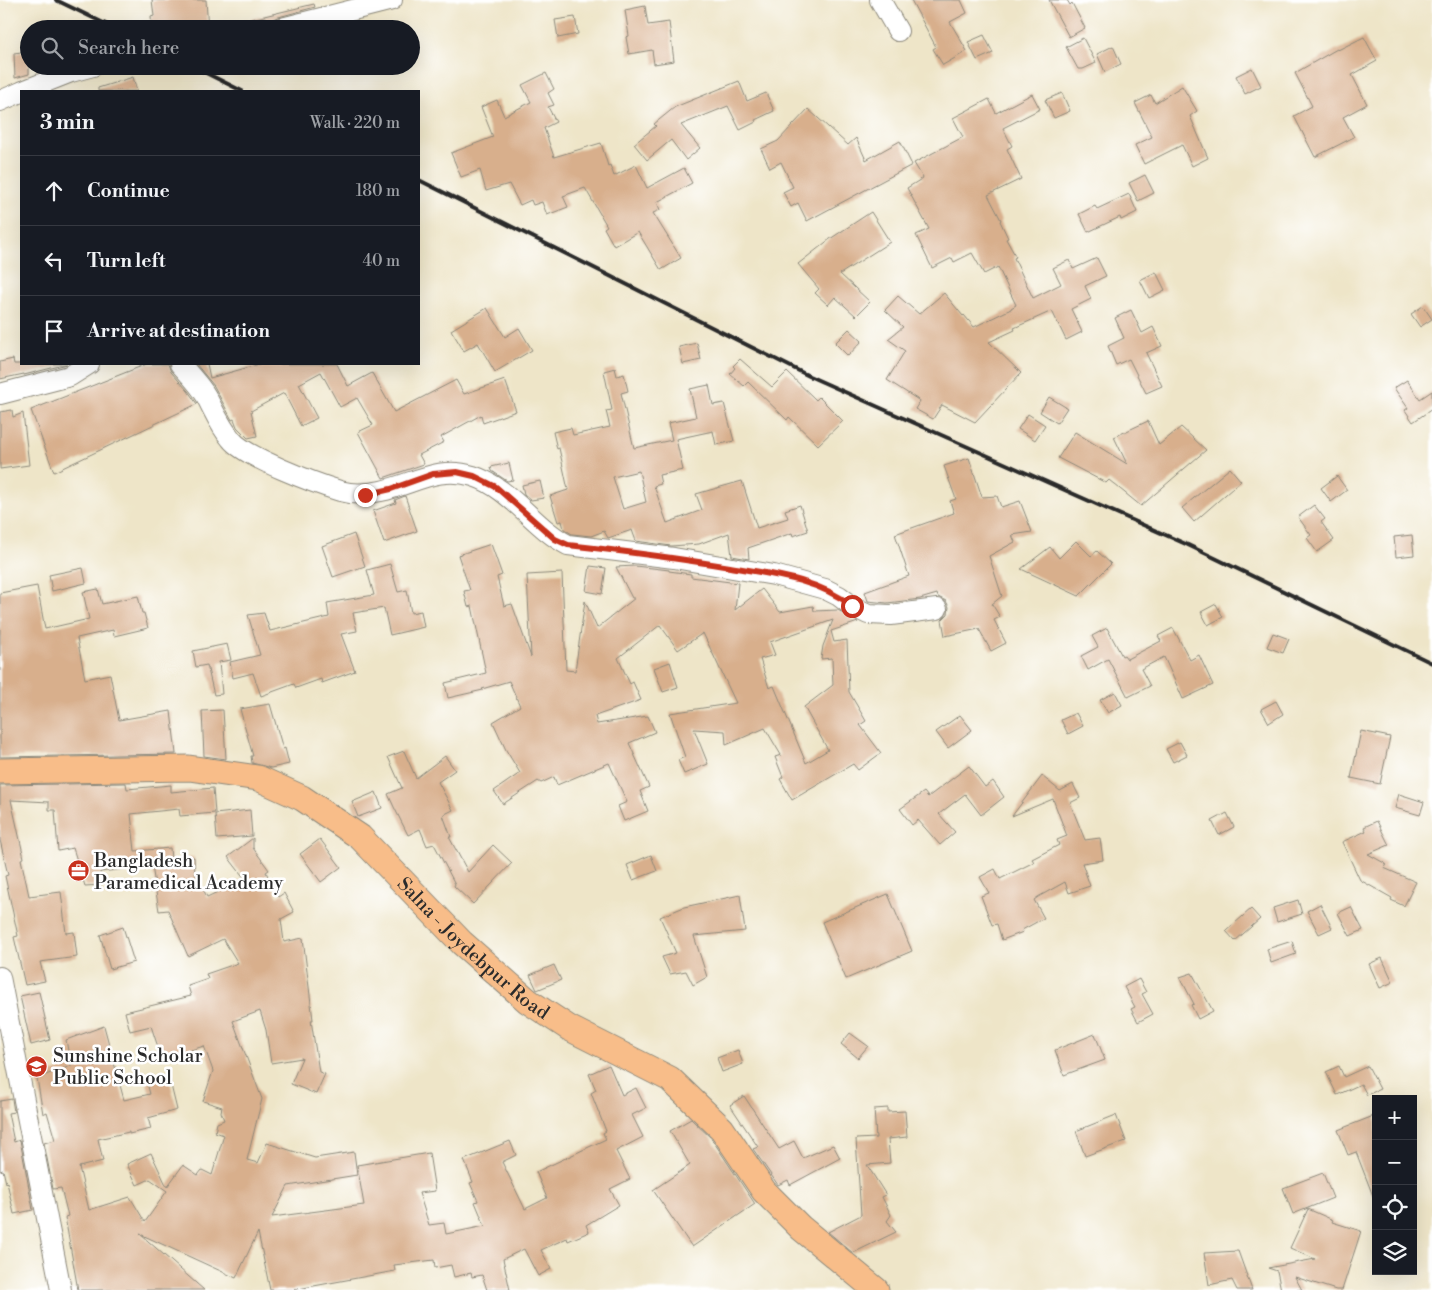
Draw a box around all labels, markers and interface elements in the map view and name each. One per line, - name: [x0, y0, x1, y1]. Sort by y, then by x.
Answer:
- search box: [20, 20, 420, 75]
- icon: search: [38, 34, 66, 62]
- text: Search here: [78, 36, 179, 60]
- text: 3 min: [40, 110, 95, 136]
- text: Walk · 220 m: [310, 113, 400, 133]
- icon: ahead: [40, 177, 68, 205]
- text: Continue: [87, 179, 170, 203]
- text: 180 m: [356, 181, 400, 201]
- icon: left: [40, 247, 68, 275]
- text: Turn left: [87, 249, 166, 273]
- text: 40 m: [363, 251, 400, 271]
- icon: arrive: [40, 317, 68, 345]
- text: Arrive at destination: [87, 319, 270, 343]
- route end: [354, 484, 377, 507]
- route start: [841, 595, 864, 618]
- place label: Bangladesh Paramedical Academy: [93, 849, 284, 895]
- office icon: Bangladesh Paramedical Academy: [66, 859, 90, 883]
- street label: Salna - Joydebpur Road: [392, 872, 554, 1025]
- place label: Sunshine Scholar Public School: [53, 1044, 203, 1090]
- school or university icon: Sunshine Scholar Public School: [25, 1054, 49, 1078]
- map controls: [1372, 1095, 1417, 1275]
- button: +: [1372, 1095, 1417, 1140]
- button: −: [1372, 1140, 1417, 1185]
- button: locate: [1372, 1185, 1417, 1230]
- button: layers: [1372, 1230, 1417, 1275]

